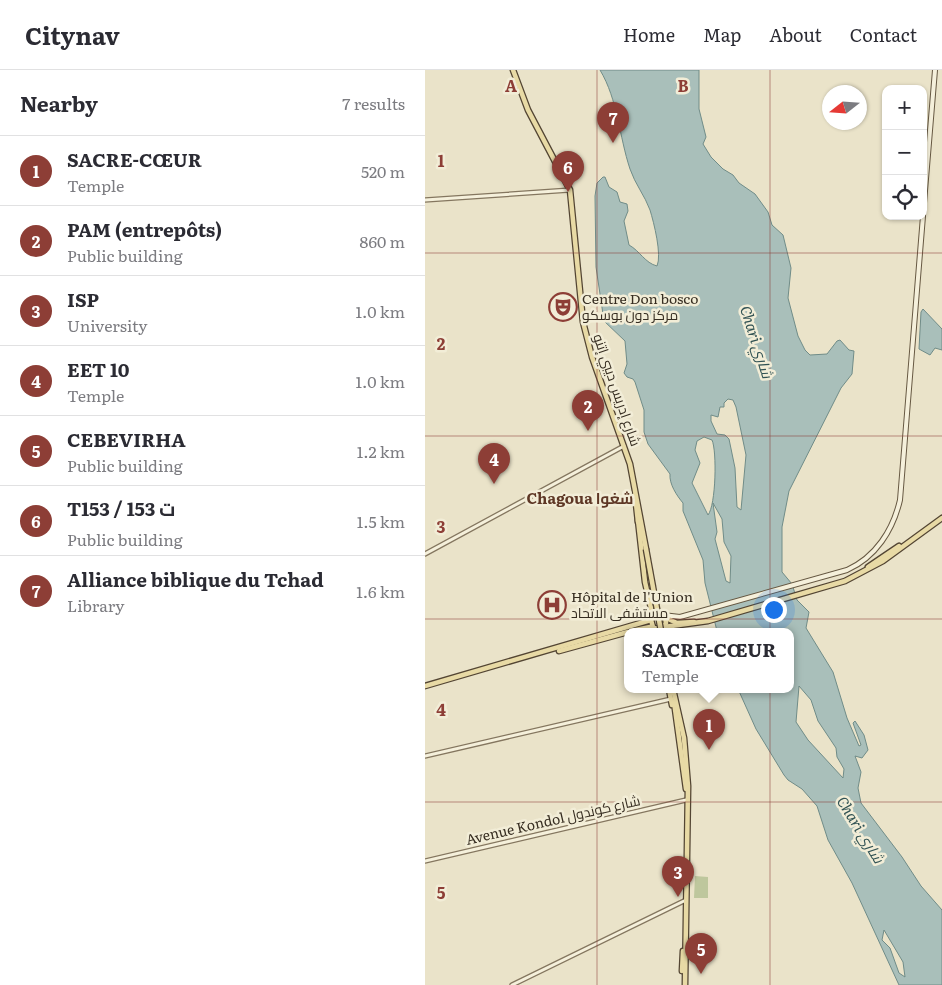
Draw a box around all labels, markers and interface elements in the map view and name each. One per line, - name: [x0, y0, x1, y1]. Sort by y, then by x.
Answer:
- text: Citynav: [25, 17, 120, 52]
- text: Home: [623, 21, 675, 48]
- text: Map: [703, 21, 741, 48]
- text: About: [769, 21, 822, 48]
- text: Contact: [850, 21, 917, 48]
- text: A: [505, 73, 517, 97]
- text: B: [677, 73, 689, 97]
- north arrow: [822, 85, 867, 130]
- map controls: [882, 85, 927, 220]
- button: +: [882, 85, 927, 130]
- text: Nearby: [20, 87, 98, 118]
- text: 7 results: [342, 91, 405, 115]
- pin: 7: [597, 102, 629, 143]
- button: −: [882, 130, 927, 175]
- text: SACRE-CŒUR: [67, 145, 202, 173]
- text: 1: [438, 148, 445, 172]
- pin: 6: [552, 151, 584, 192]
- text: 1: [33, 159, 39, 183]
- text: 520 m: [361, 159, 405, 183]
- text: Temple: [67, 173, 124, 197]
- button: locate: [882, 175, 927, 220]
- text: PAM (entrepôts): [67, 215, 222, 243]
- text: 2: [32, 229, 40, 253]
- text: 860 m: [360, 229, 405, 253]
- text: Public building: [67, 243, 183, 267]
- text: ISP: [67, 285, 99, 313]
- place label: Centre Don bosco مركز دون بوسكو: [582, 288, 698, 324]
- theatre icon: Centre Don bosco مركز دون بوسكو: [548, 292, 578, 322]
- text: 3: [32, 299, 40, 323]
- text: 1.0 km: [356, 299, 405, 323]
- water label: Chari شاري: [733, 302, 780, 382]
- text: University: [67, 313, 148, 337]
- text: 2: [437, 331, 446, 355]
- street label: شارع إدريس ديبي إتنو: [586, 331, 647, 450]
- text: EET 10: [67, 355, 130, 383]
- text: 4: [31, 369, 41, 393]
- text: 1.0 km: [356, 369, 405, 393]
- text: Temple: [67, 383, 124, 407]
- pin: 2: [572, 390, 604, 431]
- text: CEBEVIRHA: [67, 425, 186, 453]
- text: 5: [32, 439, 40, 463]
- text: 1.2 km: [357, 439, 405, 463]
- pin: 4: [478, 443, 510, 484]
- text: Public building: [67, 453, 183, 477]
- district label: Chagoua شغوا: [527, 486, 633, 509]
- text: T153 / ت 153: [67, 494, 175, 522]
- text: 6: [31, 509, 41, 533]
- text: 1.5 km: [357, 509, 405, 533]
- text: 3: [437, 514, 446, 538]
- text: Public building: [67, 527, 183, 551]
- text: Alliance biblique du Tchad: [67, 565, 324, 593]
- text: 7: [32, 579, 40, 603]
- text: 1.6 km: [356, 579, 405, 603]
- place label: Hôpital de l'Union مستشفى الاتحاد: [571, 586, 693, 622]
- hospital icon: Hôpital de l'Union مستشفى الاتحاد: [537, 590, 567, 620]
- text: Library: [67, 593, 125, 617]
- your location: [761, 597, 787, 623]
- popup: [624, 628, 794, 693]
- text: SACRE-CŒUR: [642, 635, 776, 663]
- text: Temple: [642, 663, 699, 687]
- text: 4: [436, 697, 446, 721]
- pin: 1: [693, 709, 725, 750]
- street label: Avenue Kondol شارع كوندول: [464, 789, 642, 849]
- water label: Chari شاري: [830, 791, 891, 869]
- pin: 3: [662, 856, 694, 897]
- text: 5: [437, 880, 446, 904]
- pin: 5: [685, 933, 717, 974]

